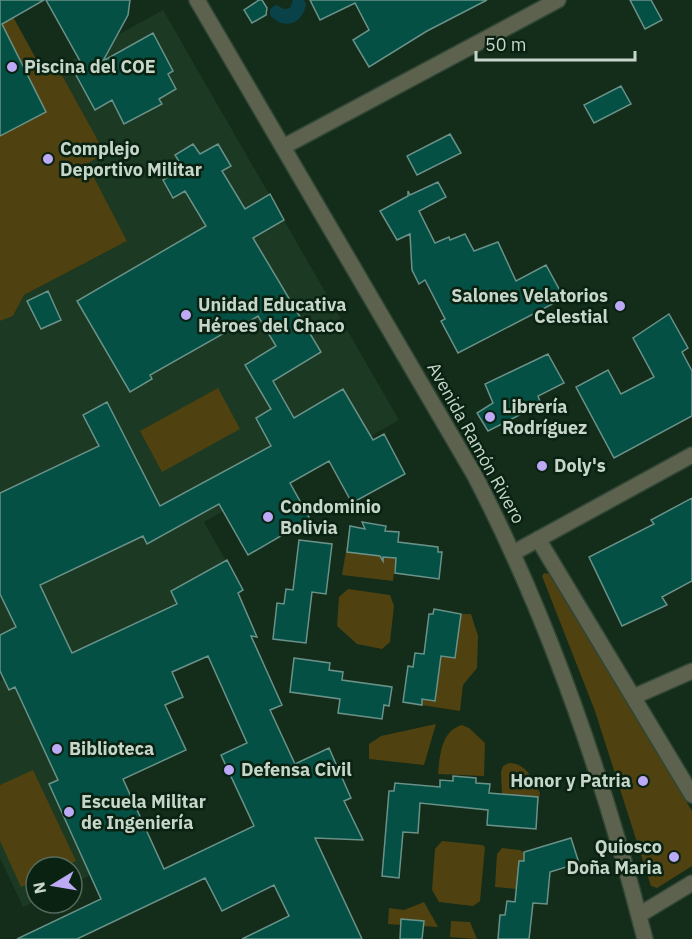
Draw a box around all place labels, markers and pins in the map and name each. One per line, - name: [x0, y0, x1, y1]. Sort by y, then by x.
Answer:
- place label: Piscina del COE: [24, 55, 156, 78]
- marker: Piscina del COE: [5, 60, 19, 74]
- place label: Complejo Deportivo Militar: [60, 137, 202, 181]
- marker: Complejo Deportivo Militar: [41, 152, 55, 166]
- place label: Salones Velatorios Celestial: [451, 284, 609, 328]
- place label: Unidad Educativa Héroes del Chaco: [198, 293, 346, 337]
- marker: Salones Velatorios Celestial: [613, 299, 627, 313]
- marker: Unidad Educativa Héroes del Chaco: [179, 308, 193, 322]
- place label: Librería Rodríguez: [502, 395, 587, 439]
- marker: Librería Rodríguez: [483, 410, 497, 424]
- place label: Doly's: [554, 454, 606, 477]
- marker: Doly's: [535, 459, 549, 473]
- place label: Condominio Bolivia: [280, 495, 381, 539]
- marker: Condominio Bolivia: [261, 510, 275, 524]
- place label: Biblioteca: [69, 737, 154, 760]
- marker: Biblioteca: [50, 742, 64, 756]
- place label: Defensa Civil: [241, 758, 352, 781]
- marker: Defensa Civil: [222, 763, 236, 777]
- place label: Honor y Patria: [510, 769, 631, 792]
- marker: Honor y Patria: [636, 774, 650, 788]
- place label: Escuela Militar de Ingeniería: [81, 790, 206, 834]
- marker: Escuela Militar de Ingeniería: [62, 805, 76, 819]
- place label: Quiosco Doña Maria: [566, 835, 662, 879]
- marker: Quiosco Doña Maria: [667, 850, 681, 864]

